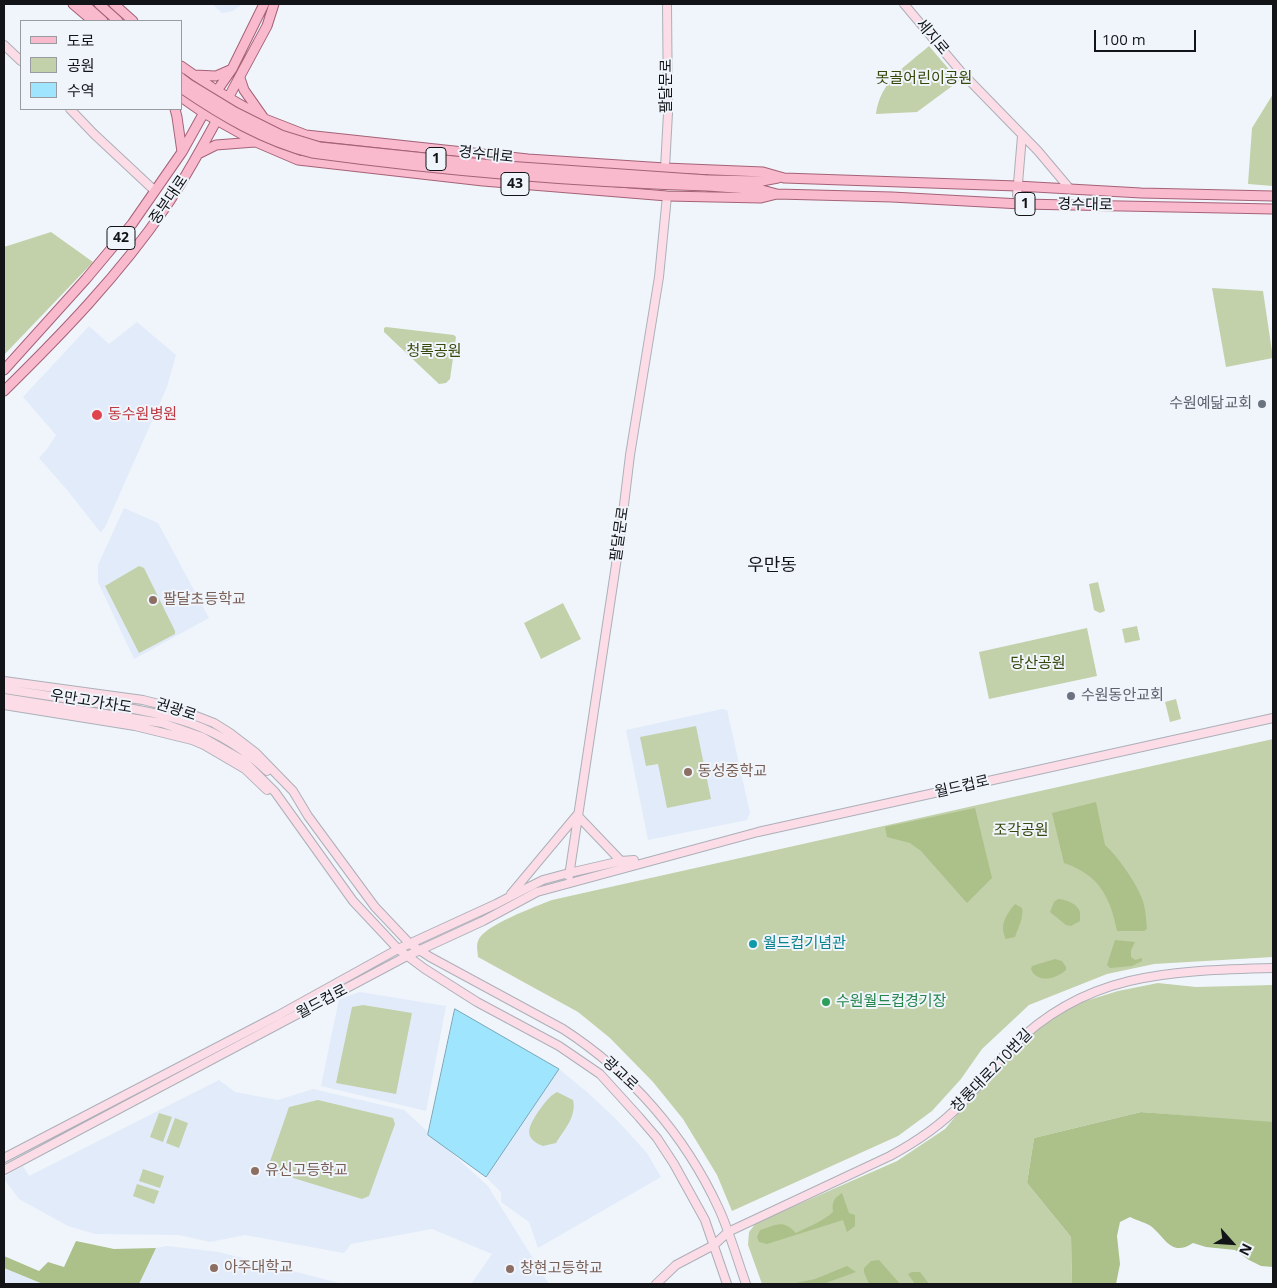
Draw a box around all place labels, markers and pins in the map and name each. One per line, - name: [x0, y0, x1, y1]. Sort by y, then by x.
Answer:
- place label: 수원예닮교회: [1169, 395, 1252, 413]
- marker: 수원예닮교회: [1256, 398, 1268, 410]
- place label: 동수원병원: [108, 406, 177, 424]
- marker: 동수원병원: [90, 408, 104, 422]
- place label: 팔달초등학교: [163, 591, 246, 609]
- marker: 팔달초등학교: [147, 594, 159, 606]
- place label: 수원동안교회: [1081, 687, 1164, 705]
- marker: 수원동안교회: [1065, 690, 1077, 702]
- place label: 동성중학교: [698, 763, 767, 781]
- marker: 동성중학교: [682, 766, 694, 778]
- place label: 월드컵기념관: [763, 935, 846, 953]
- marker: 월드컵기념관: [747, 938, 759, 950]
- place label: 수원월드컵경기장: [836, 993, 946, 1011]
- marker: 수원월드컵경기장: [820, 996, 832, 1008]
- place label: 유신고등학교: [265, 1162, 348, 1180]
- marker: 유신고등학교: [249, 1165, 261, 1177]
- place label: 아주대학교: [224, 1259, 293, 1277]
- place label: 창현고등학교: [520, 1260, 603, 1278]
- marker: 아주대학교: [208, 1262, 220, 1274]
- marker: 창현고등학교: [504, 1263, 516, 1275]

